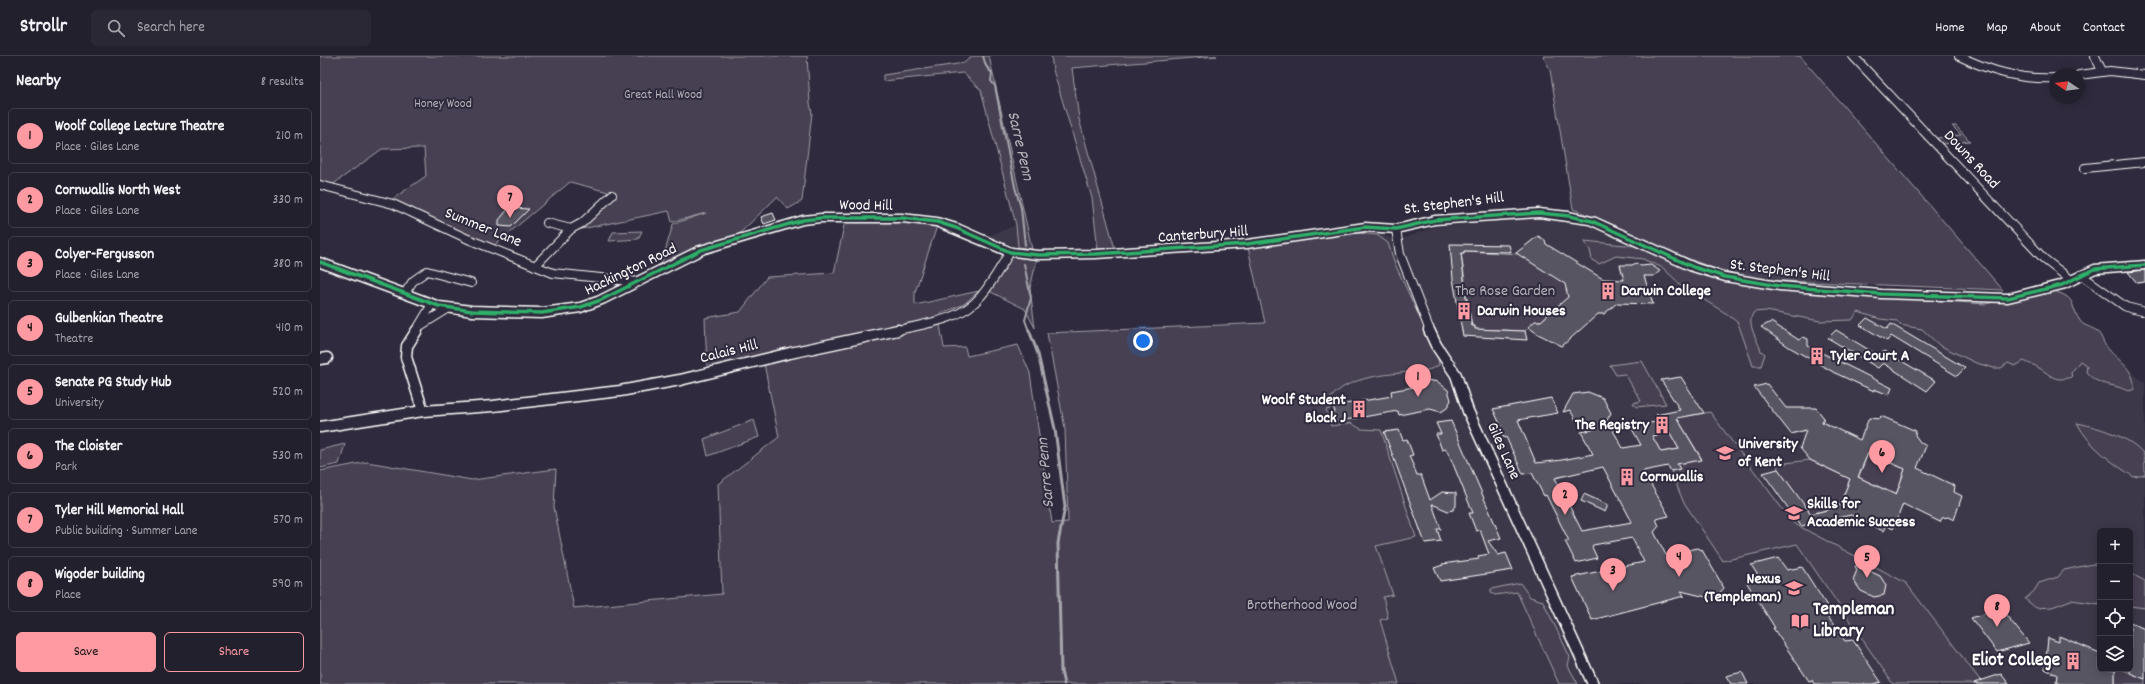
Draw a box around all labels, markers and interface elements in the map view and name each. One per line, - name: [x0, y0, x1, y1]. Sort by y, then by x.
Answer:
- search box: [91, 10, 371, 46]
- text: Strollr: [20, 14, 67, 41]
- icon: search: [105, 17, 127, 39]
- text: Search here: [137, 17, 205, 39]
- text: Home: [1935, 18, 1964, 38]
- text: Map: [1986, 18, 2008, 38]
- text: About: [2030, 18, 2061, 38]
- text: Contact: [2083, 18, 2125, 38]
- north arrow: [2049, 68, 2085, 104]
- text: Nearby: [16, 70, 60, 94]
- text: 8 results: [261, 73, 304, 92]
- park label: Great Hall Wood: [624, 86, 702, 105]
- park label: Honey Wood: [414, 95, 472, 114]
- water label: Sarre Penn: [999, 109, 1039, 184]
- text: Woolf College Lecture Theatre: [55, 116, 224, 138]
- street label: Downs Road: [1938, 125, 2004, 195]
- text: 1: [29, 127, 31, 146]
- text: 210 m: [275, 127, 303, 146]
- text: Place · Giles Lane: [55, 138, 139, 157]
- text: Cornwallis North West: [55, 180, 180, 202]
- pin: 7: [497, 185, 523, 218]
- street label: St. Stephen's Hill: [1403, 186, 1506, 222]
- text: 2: [27, 191, 33, 210]
- text: 330 m: [272, 191, 303, 210]
- street label: Wood Hill: [839, 194, 893, 218]
- text: Place · Giles Lane: [55, 202, 139, 221]
- street label: Summer Lane: [441, 202, 525, 254]
- street label: Canterbury Hill: [1157, 220, 1249, 250]
- street label: Hackington Road: [581, 238, 681, 302]
- text: Colyer-Fergusson: [55, 244, 154, 266]
- street label: St. Stephen's Hill: [1729, 253, 1832, 289]
- text: 3: [27, 255, 33, 274]
- text: 380 m: [273, 255, 303, 274]
- text: Place · Giles Lane: [55, 266, 139, 285]
- park label: The Rose Garden: [1455, 280, 1555, 303]
- place label: Darwin College: [1621, 280, 1711, 303]
- building icon: Darwin College: [1598, 281, 1618, 301]
- place label: Darwin Houses: [1477, 300, 1566, 323]
- building icon: Darwin Houses: [1454, 301, 1474, 321]
- text: Gulbenkian Theatre: [55, 308, 163, 330]
- text: 4: [27, 319, 33, 338]
- text: 410 m: [276, 319, 303, 338]
- text: Theatre: [55, 330, 93, 349]
- your location: [1133, 331, 1153, 351]
- street label: Calais Hill: [698, 334, 760, 370]
- place label: Tyler Court A: [1830, 345, 1910, 368]
- building icon: Tyler Court A: [1807, 346, 1827, 366]
- pin: 1: [1405, 364, 1431, 397]
- text: Senate PG Study Hub: [55, 372, 171, 394]
- text: 5: [27, 383, 33, 402]
- text: 520 m: [272, 383, 303, 402]
- place label: Woolf Student Block J: [1262, 389, 1346, 430]
- text: University: [55, 394, 104, 413]
- building icon: Woolf Student Block J: [1349, 399, 1369, 419]
- place label: The Registry: [1575, 414, 1651, 437]
- building icon: The Registry: [1652, 415, 1672, 435]
- street label: Giles Lane: [1480, 419, 1526, 483]
- place label: University of Kent: [1738, 433, 1799, 474]
- text: The Cloister: [55, 436, 122, 458]
- water label: Sarre Penn: [1032, 436, 1062, 509]
- pin: 6: [1869, 440, 1895, 473]
- school or university icon: University of Kent: [1715, 443, 1735, 463]
- text: 6: [27, 447, 33, 466]
- text: 530 m: [272, 447, 303, 466]
- text: Park: [55, 458, 77, 477]
- place label: Cornwallis: [1640, 466, 1704, 489]
- building icon: Cornwallis: [1617, 467, 1637, 487]
- pin: 2: [1552, 482, 1578, 515]
- place label: Skills for Academic Success: [1807, 493, 1916, 534]
- text: Tyler Hill Memorial Hall: [55, 500, 184, 522]
- school or university icon: Skills for Academic Success: [1784, 503, 1804, 523]
- text: 7: [28, 511, 32, 530]
- text: 570 m: [273, 511, 303, 530]
- text: Public building · Summer Lane: [55, 522, 197, 541]
- map controls: [2097, 528, 2133, 672]
- button: +: [2097, 528, 2133, 564]
- pin: 4: [1666, 544, 1692, 577]
- pin: 5: [1854, 545, 1880, 578]
- pin: 3: [1600, 558, 1626, 591]
- text: Wigoder building: [55, 564, 145, 586]
- button: −: [2097, 564, 2133, 600]
- place label: Nexus (Templeman): [1704, 568, 1781, 609]
- text: 8: [27, 575, 33, 594]
- text: 590 m: [272, 575, 303, 594]
- school or university icon: Nexus (Templeman): [1784, 578, 1804, 598]
- text: Place: [55, 586, 81, 605]
- park label: Brotherhood Wood: [1247, 594, 1357, 617]
- pin: 8: [1984, 594, 2010, 627]
- place label: Templeman Library: [1813, 597, 1895, 646]
- button: locate: [2097, 600, 2133, 636]
- library icon: Templeman Library: [1790, 611, 1810, 631]
- button: Save: [16, 632, 156, 672]
- button: Share: [164, 632, 304, 672]
- button: layers: [2097, 636, 2133, 672]
- place label: Eliot College: [1972, 648, 2060, 675]
- building icon: Eliot College: [2063, 651, 2083, 671]

